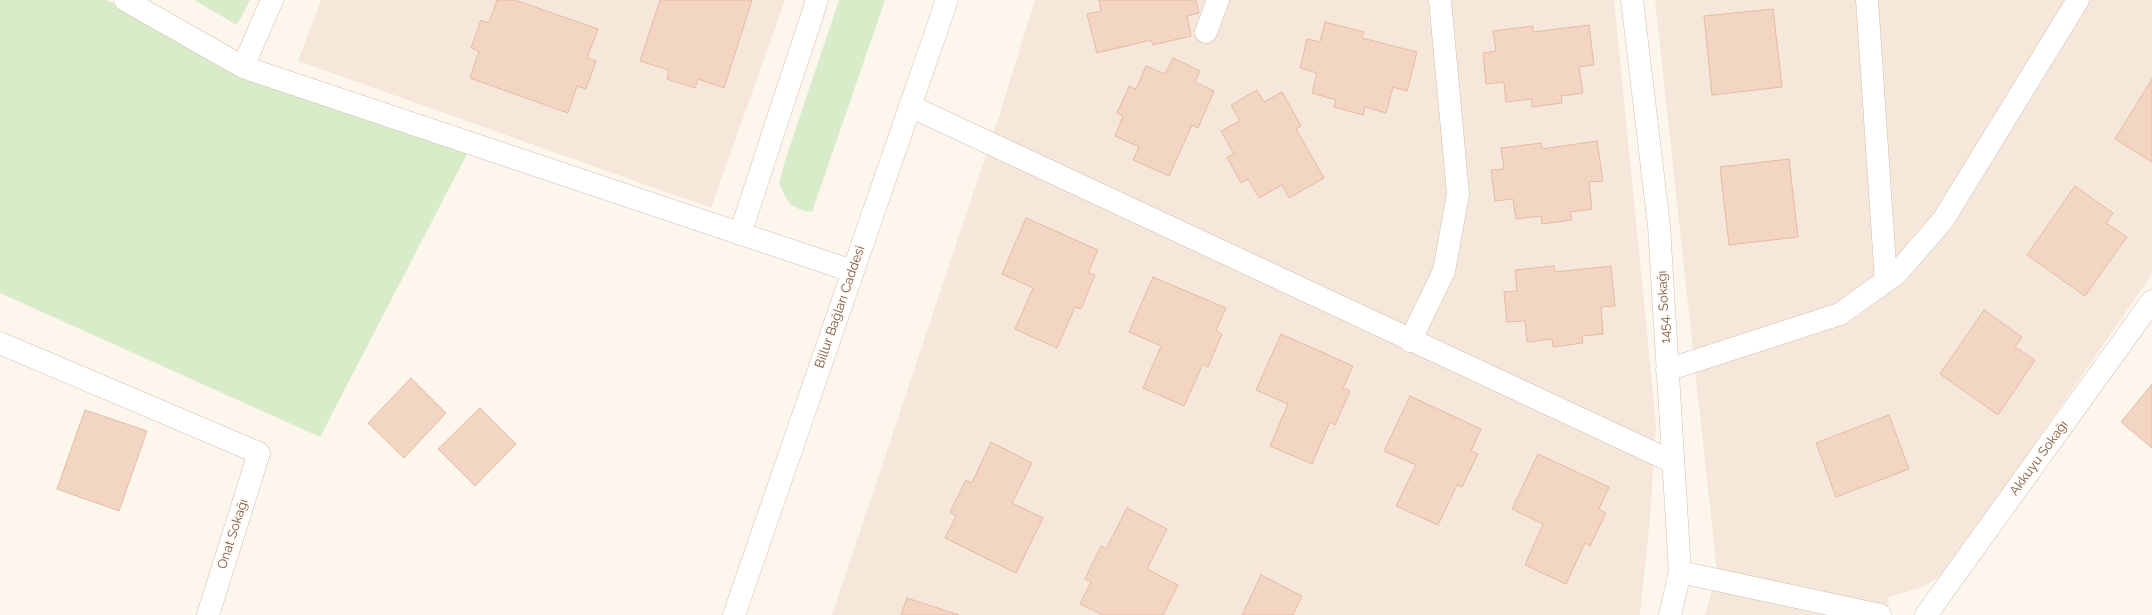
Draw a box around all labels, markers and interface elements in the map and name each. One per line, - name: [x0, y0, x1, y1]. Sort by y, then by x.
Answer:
- street label: Billur Bağları Caddesi: [812, 244, 868, 370]
- street label: 1454. Sokağı: [1654, 270, 1674, 344]
- street label: Akkuyu Sokağı: [2007, 417, 2071, 499]
- street label: Onat Sokağı: [214, 497, 252, 571]

